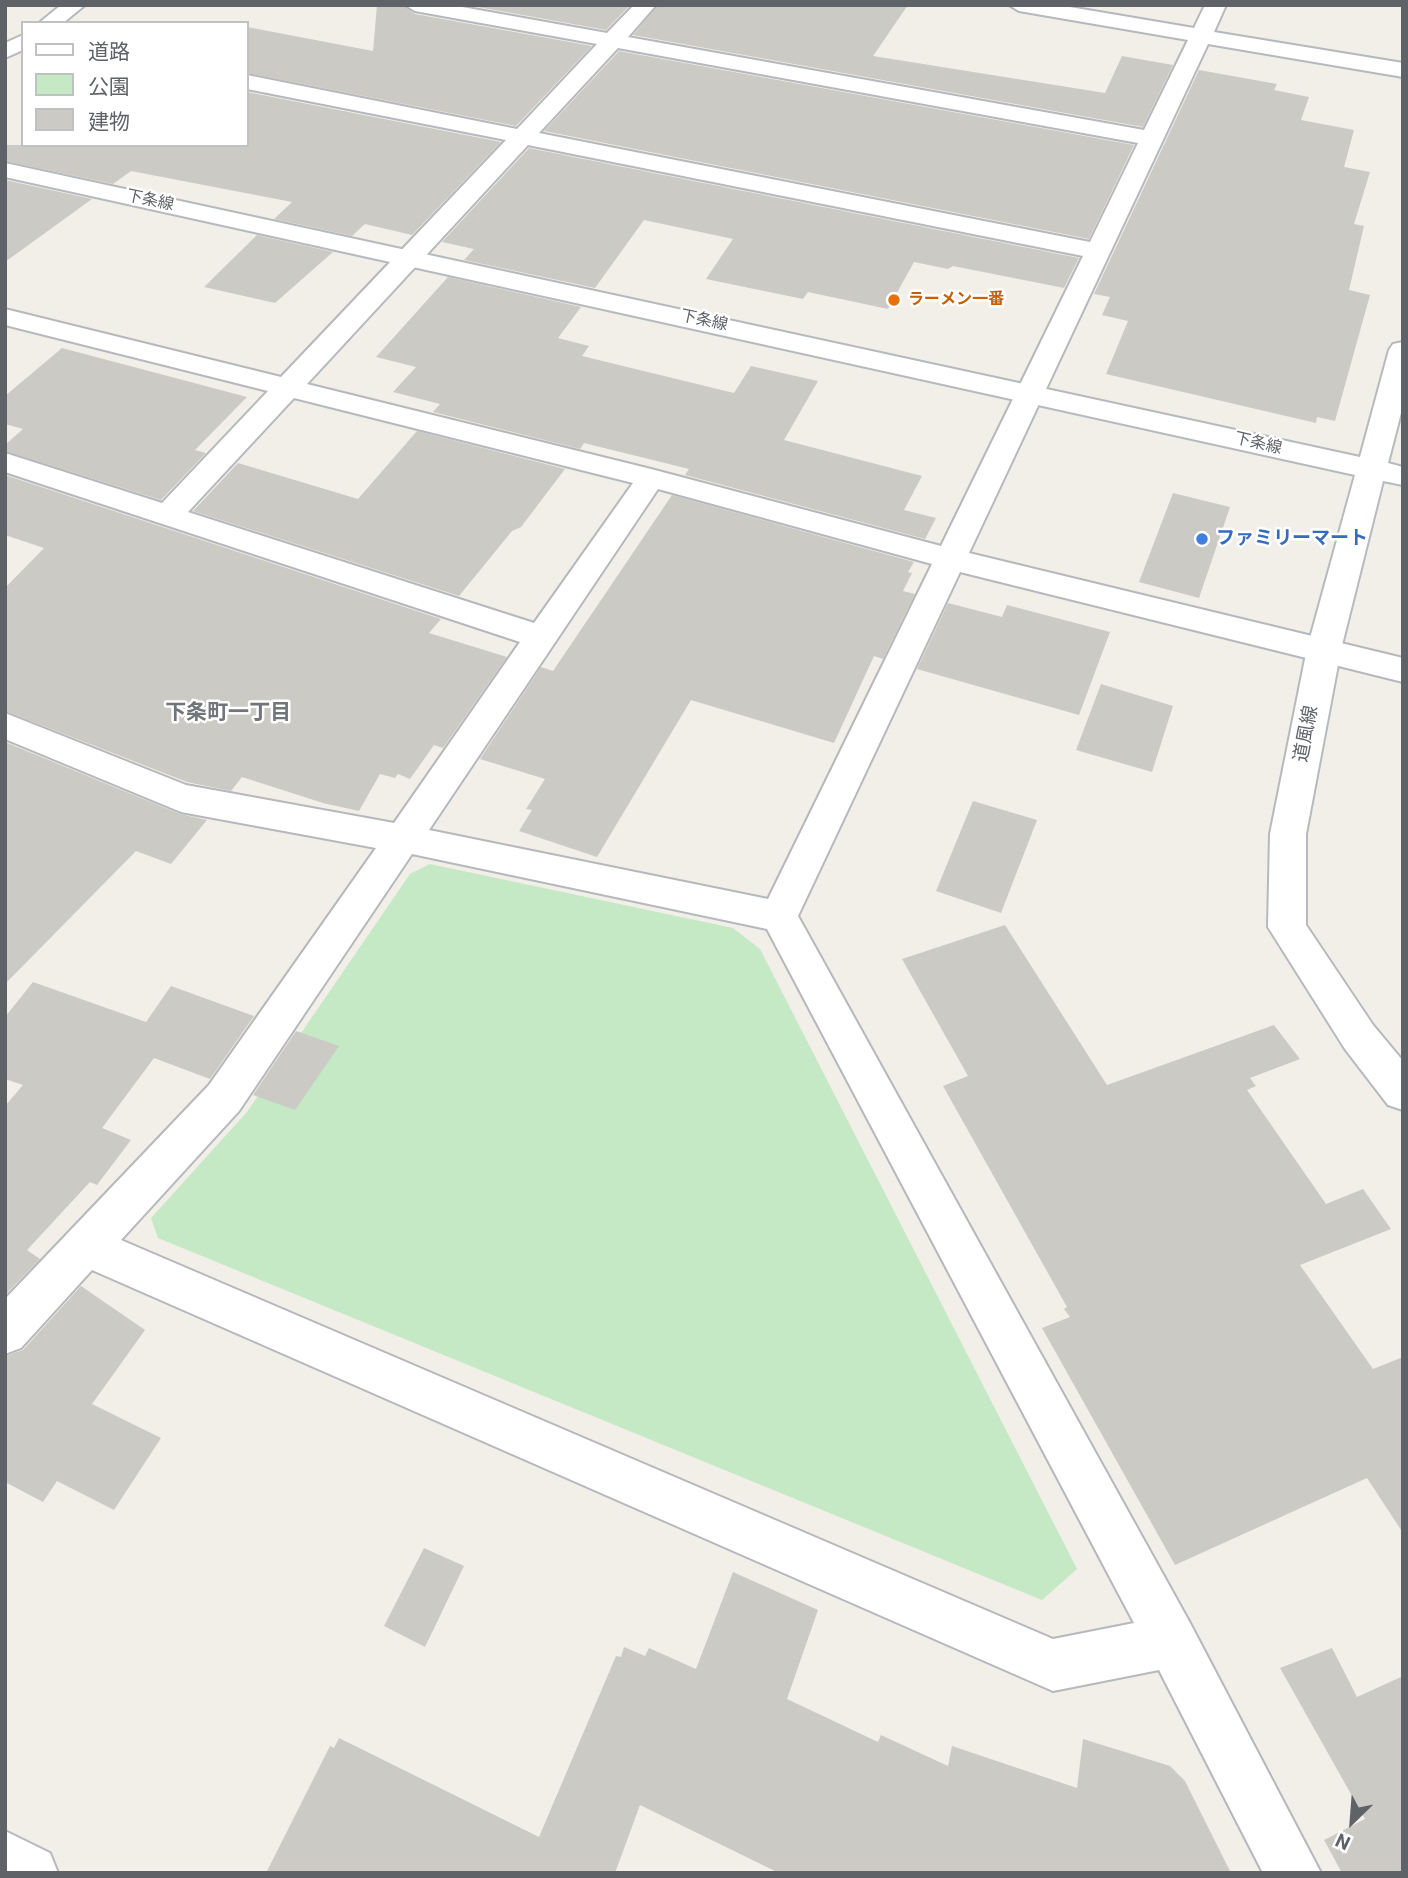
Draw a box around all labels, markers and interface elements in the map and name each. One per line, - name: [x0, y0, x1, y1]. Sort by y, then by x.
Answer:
- legend: [21, 21, 248, 147]
- text: 道路: [88, 40, 130, 64]
- text: 公園: [88, 75, 130, 99]
- text: 建物: [88, 110, 130, 134]
- street label: 下条線: [125, 187, 175, 215]
- place label: ラーメン一番: [908, 290, 1004, 310]
- marker: ラーメン一番: [886, 292, 902, 308]
- street label: 下条線: [679, 307, 729, 335]
- street label: 下条線: [1232, 429, 1284, 459]
- place label: ファミリーマート: [1216, 528, 1368, 550]
- marker: ファミリーマート: [1194, 531, 1210, 547]
- district label: 下条町一丁目: [165, 701, 291, 727]
- street label: 道風線: [1290, 704, 1324, 764]
- north arrow: [1317, 1787, 1387, 1857]
- text: N: [1332, 1828, 1354, 1855]

